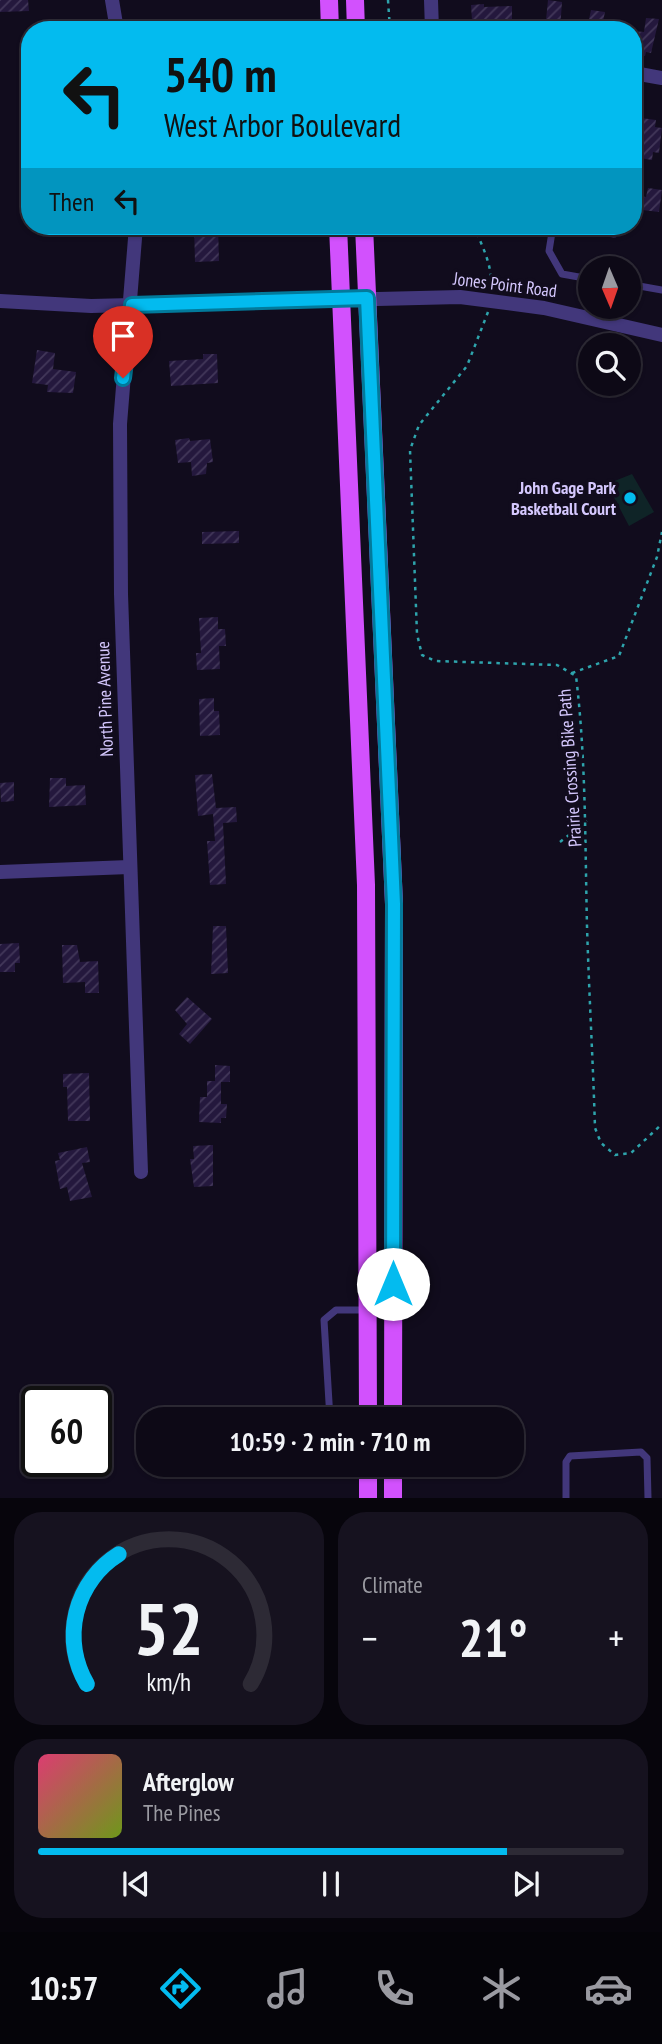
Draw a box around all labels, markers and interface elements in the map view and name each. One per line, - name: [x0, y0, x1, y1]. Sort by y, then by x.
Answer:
- text: 540 m: [164, 42, 277, 106]
- icon: left: [49, 49, 140, 140]
- text: West Arbor Boulevard: [164, 104, 401, 146]
- icon: left: [108, 182, 146, 220]
- text: Then: [49, 185, 94, 218]
- north arrow: [578, 256, 640, 318]
- map controls: [578, 256, 641, 396]
- street label: Jones Point Road: [451, 267, 558, 302]
- pin: [93, 306, 153, 378]
- icon: arrive: [104, 317, 142, 355]
- button: search: [578, 333, 641, 396]
- place label: John Gage Park Basketball Court: [511, 476, 617, 520]
- marker: John Gage Park Basketball Court: [622, 490, 638, 506]
- street label: North Pine Avenue: [91, 641, 118, 757]
- street label: Prairie Crossing Bike Path: [553, 688, 586, 848]
- position arrow: [356, 1247, 430, 1321]
- speed limit sign: 60: [21, 1386, 112, 1477]
- text: 10:59 · 2 min · 710 m: [230, 1425, 430, 1458]
- text: Climate: [362, 1570, 423, 1599]
- text: 52: [134, 1581, 204, 1675]
- text: 21°: [459, 1604, 527, 1671]
- text: −: [362, 1613, 378, 1662]
- text: +: [608, 1613, 624, 1662]
- text: km/h: [147, 1666, 191, 1698]
- text: Afterglow: [143, 1765, 234, 1798]
- text: The Pines: [143, 1798, 221, 1827]
- icon: previous: [117, 1865, 155, 1903]
- icon: pause: [312, 1865, 350, 1903]
- icon: next: [507, 1865, 545, 1903]
- icon: directions: [156, 1964, 205, 2013]
- icon: music: [263, 1964, 312, 2013]
- icon: phone: [370, 1964, 419, 2013]
- icon: climate: [477, 1964, 526, 2013]
- icon: car: [584, 1964, 633, 2013]
- text: 10:57: [29, 1967, 98, 2009]

